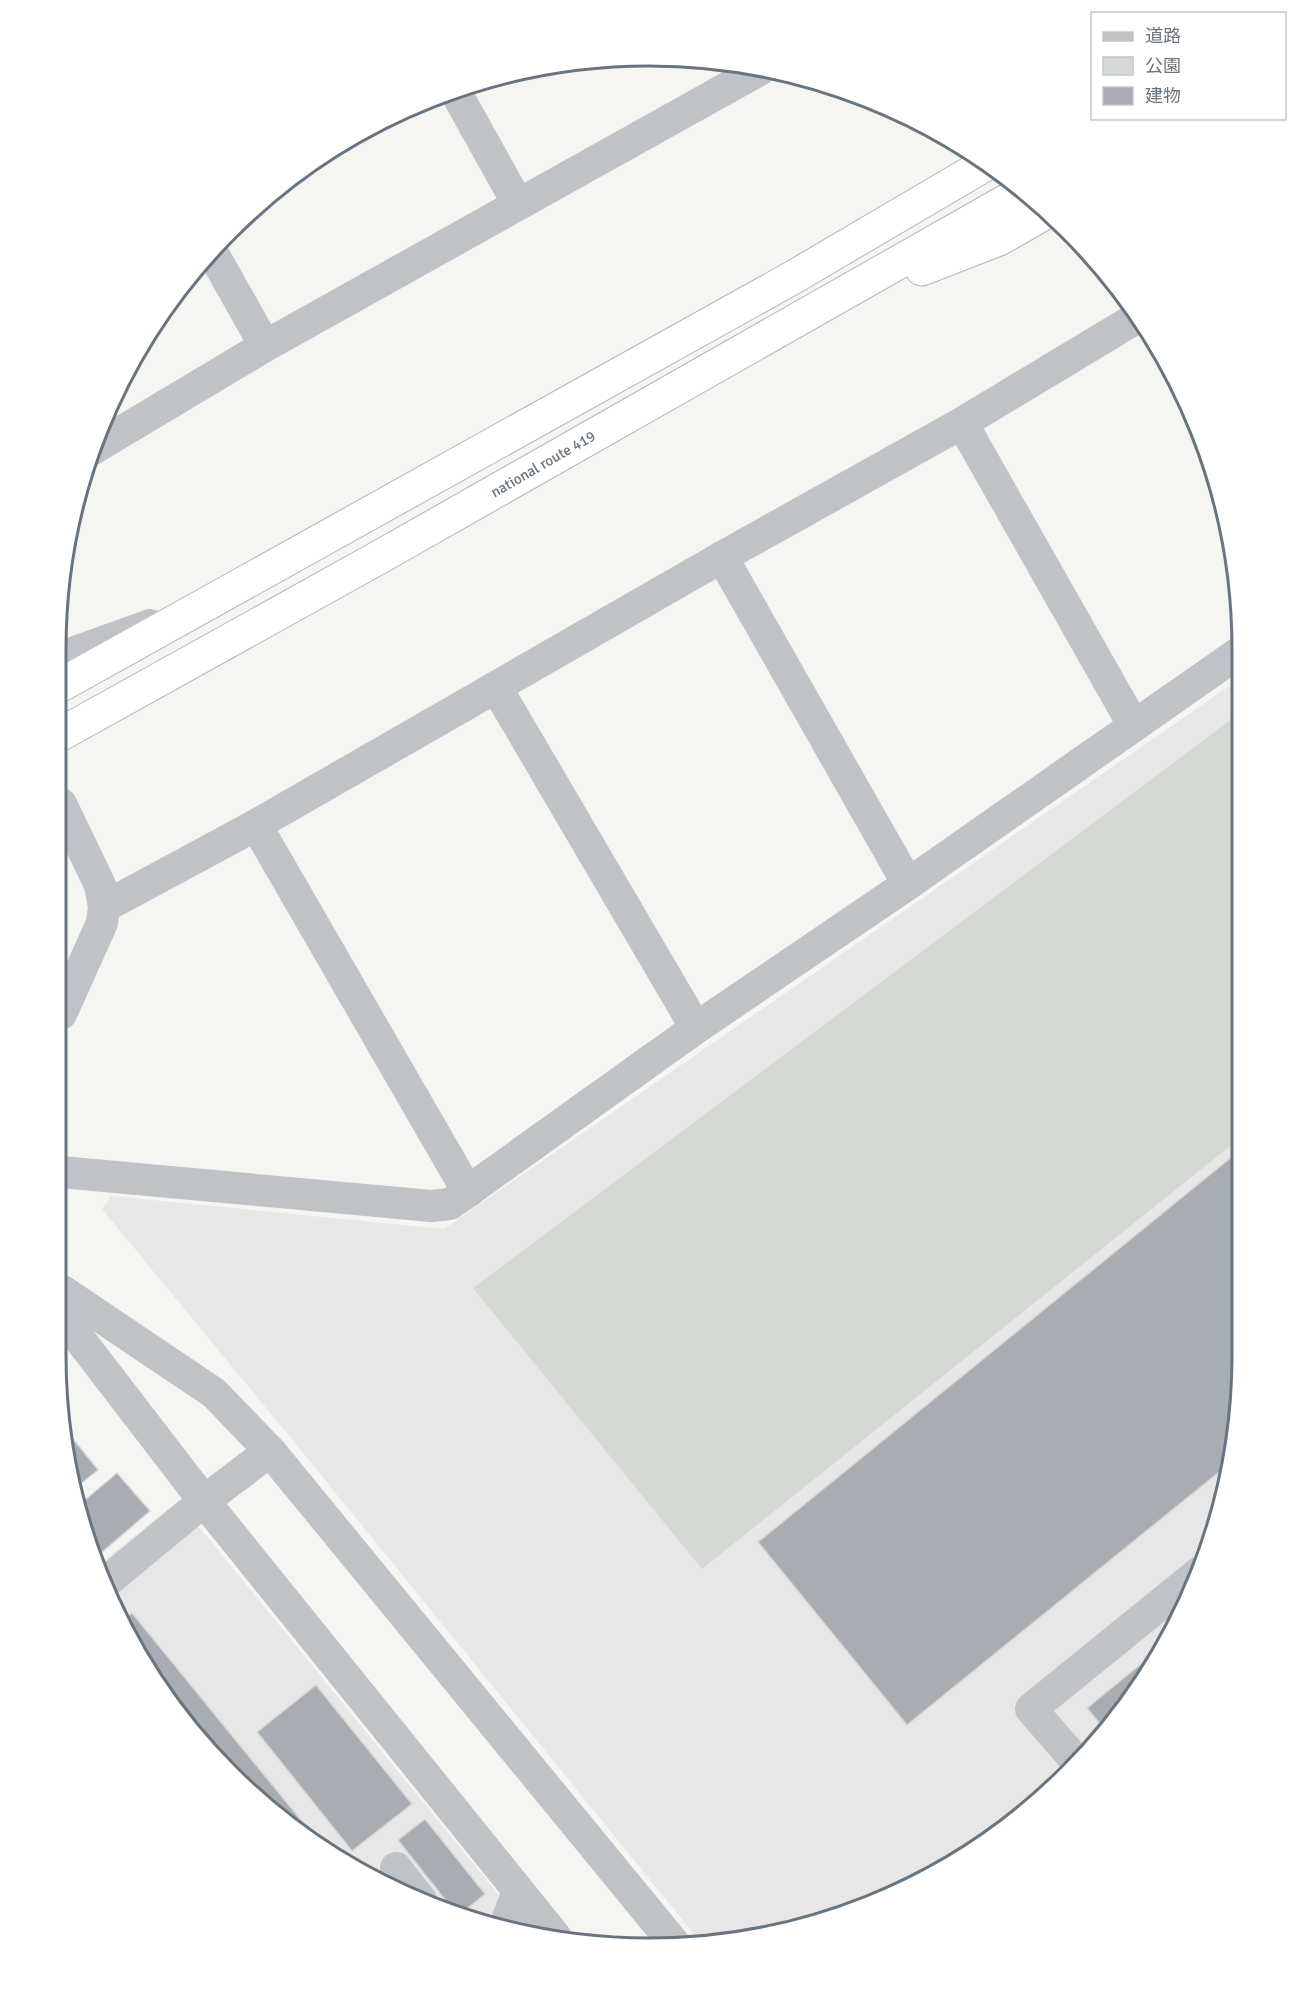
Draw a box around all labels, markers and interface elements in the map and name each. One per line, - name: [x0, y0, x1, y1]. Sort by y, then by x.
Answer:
- legend: [1091, 12, 1286, 120]
- text: 道路: [1145, 25, 1181, 47]
- text: 公園: [1145, 55, 1181, 77]
- text: 建物: [1145, 85, 1181, 107]
- street label: national route 419: [487, 427, 599, 501]

